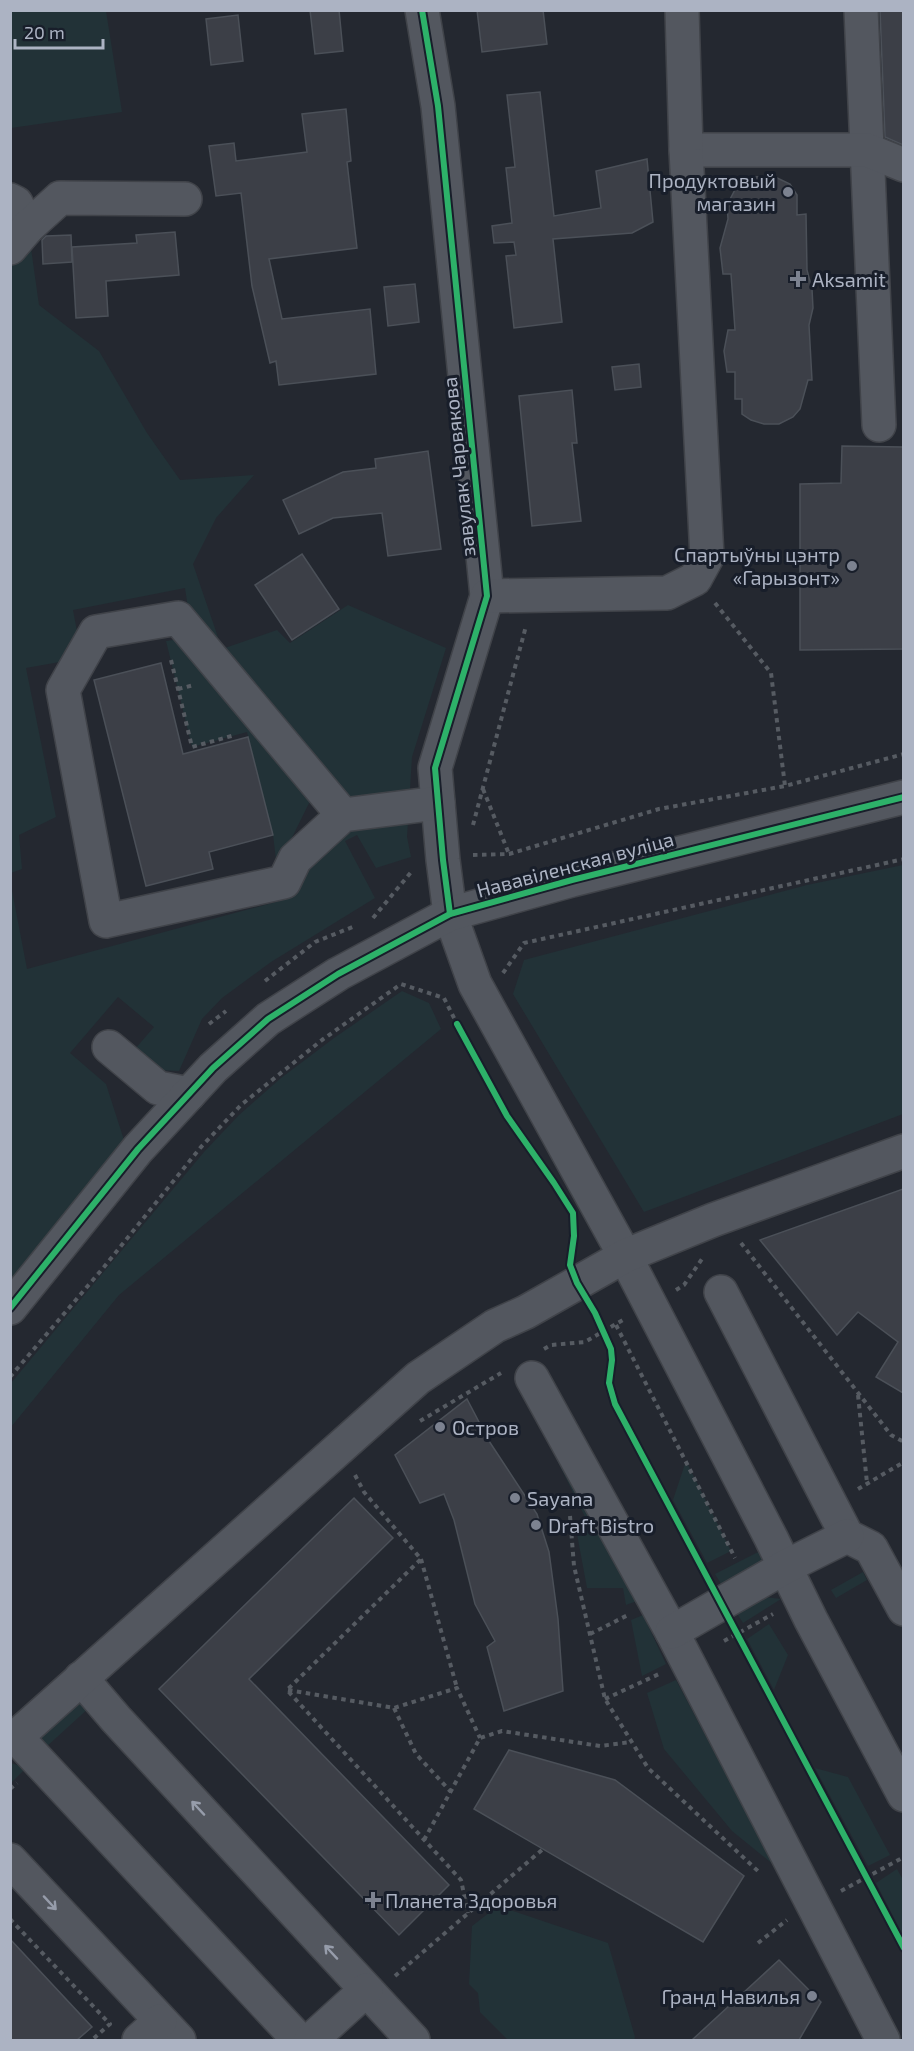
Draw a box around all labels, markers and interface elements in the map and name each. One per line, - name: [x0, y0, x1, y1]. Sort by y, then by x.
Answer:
- scale bar: [15, 12, 104, 50]
- text: 20 m: [24, 21, 65, 43]
- place label: Продуктовый магазин: [649, 168, 776, 215]
- marker: Продуктовый магазин: [781, 185, 795, 199]
- place label: Aksamit: [812, 267, 886, 291]
- marker: Aksamit: [789, 270, 807, 288]
- street label: завулак Чарвякова: [437, 376, 480, 558]
- place label: Спартыўны цэнтр «Гарызонт»: [674, 542, 840, 589]
- marker: Спартыўны цэнтр «Гарызонт»: [845, 559, 859, 573]
- street label: Нававіленская вуліца: [474, 826, 677, 903]
- place label: Остров: [452, 1415, 519, 1439]
- marker: Остров: [433, 1420, 447, 1434]
- place label: Sayana: [527, 1486, 593, 1510]
- marker: Sayana: [508, 1491, 522, 1505]
- place label: Draft Bistro: [548, 1513, 654, 1537]
- marker: Draft Bistro: [529, 1518, 543, 1532]
- one-way arrow: [192, 1801, 206, 1816]
- place label: Планета Здоровья: [385, 1888, 557, 1912]
- marker: Планета Здоровья: [366, 1893, 380, 1907]
- one-way arrow: [43, 1895, 57, 1910]
- one-way arrow: [324, 1944, 338, 1959]
- place label: Гранд Навилья: [661, 1984, 800, 2008]
- marker: Гранд Навилья: [805, 1989, 819, 2003]

